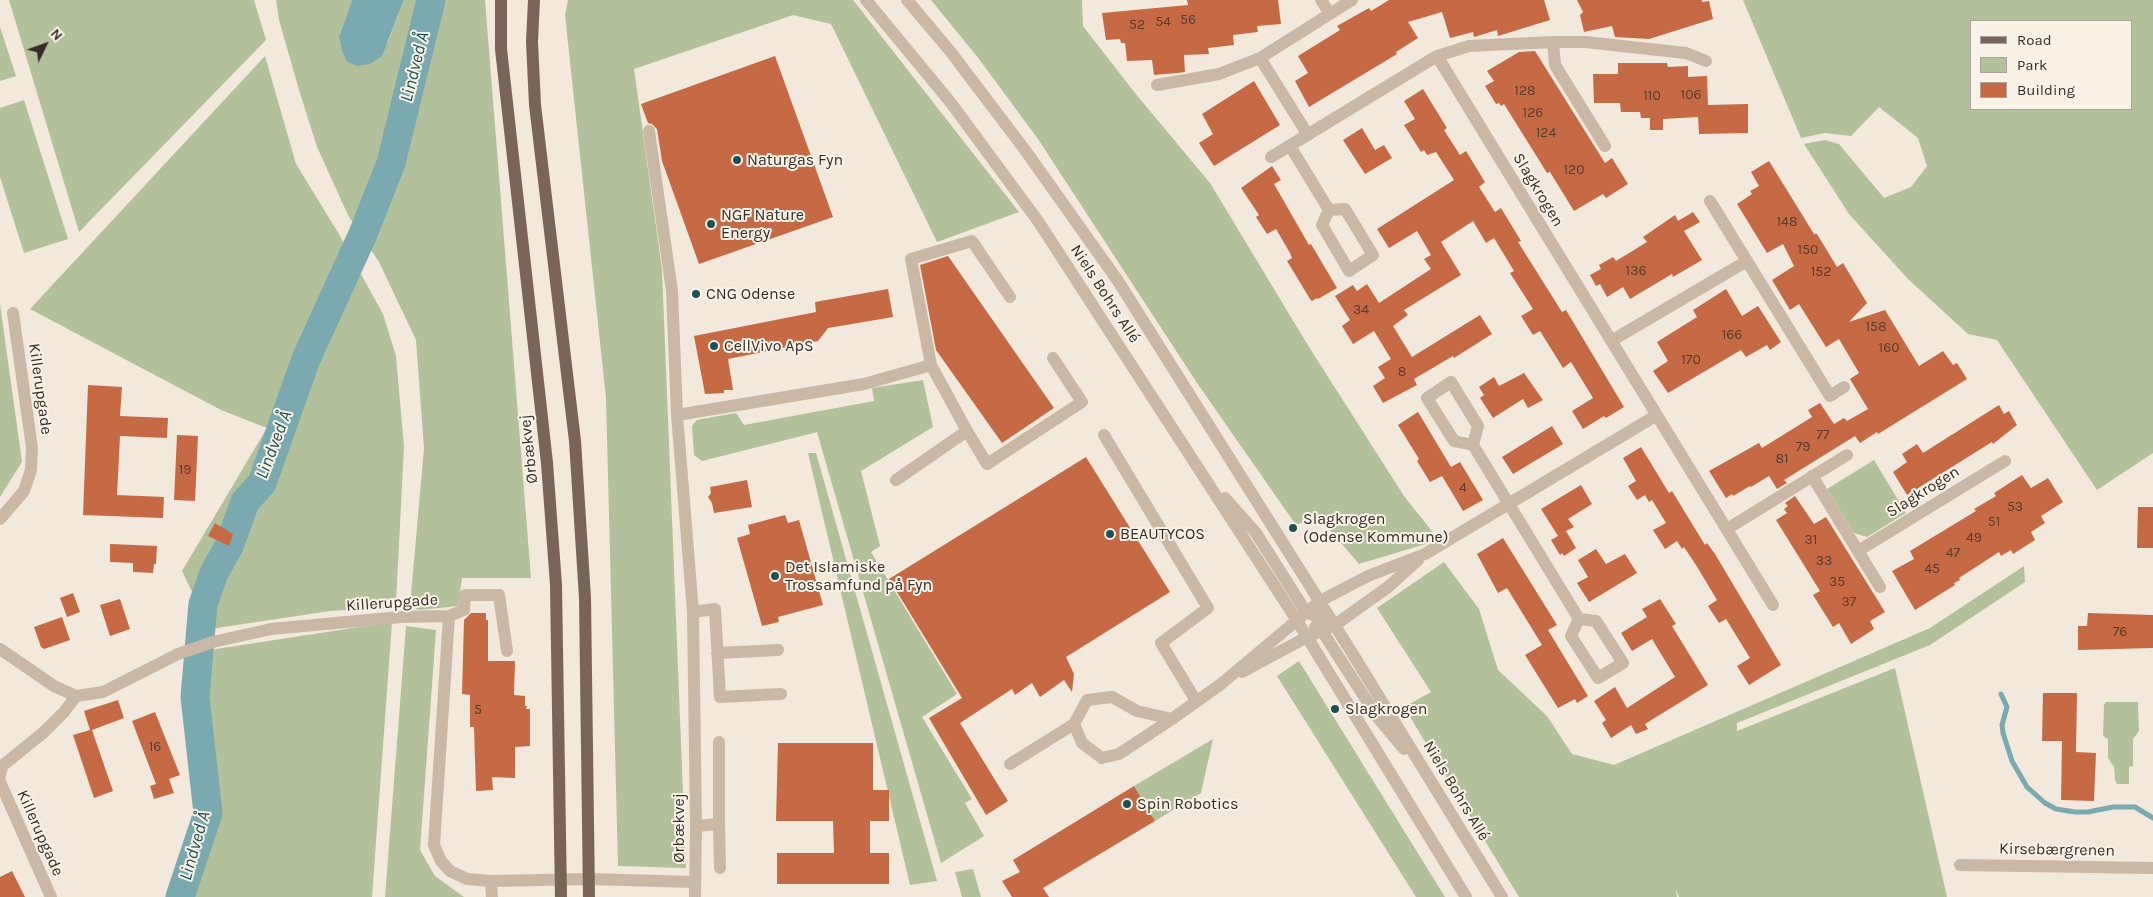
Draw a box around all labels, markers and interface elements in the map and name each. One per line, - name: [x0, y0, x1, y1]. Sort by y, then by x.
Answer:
- house number: 56: [1180, 12, 1196, 28]
- house number: 54: [1155, 14, 1171, 30]
- house number: 52: [1129, 17, 1145, 33]
- north arrow: [20, 20, 70, 70]
- legend: [1970, 20, 2133, 110]
- text: N: [47, 25, 66, 44]
- water label: Lindved Å: [396, 30, 434, 104]
- text: Road: [2017, 31, 2052, 49]
- text: Park: [2017, 56, 2047, 74]
- text: Building: [2017, 81, 2075, 99]
- house number: 128: [1514, 83, 1536, 99]
- house number: 106: [1681, 87, 1701, 103]
- house number: 110: [1643, 88, 1661, 104]
- house number: 126: [1523, 105, 1543, 121]
- house number: 124: [1536, 125, 1556, 141]
- place label: Naturgas Fyn: [747, 150, 843, 170]
- street label: Slagkrogen: [1509, 150, 1567, 230]
- marker: Naturgas Fyn: [731, 154, 743, 166]
- house number: 120: [1563, 162, 1585, 178]
- place label: NGF Nature Energy: [721, 205, 804, 243]
- house number: 148: [1776, 214, 1798, 230]
- marker: NGF Nature Energy: [705, 218, 717, 230]
- street label: Niels Bohrs Allé: [1066, 241, 1144, 347]
- house number: 150: [1798, 242, 1818, 258]
- house number: 136: [1626, 263, 1646, 279]
- house number: 152: [1811, 264, 1831, 280]
- place label: CNG Odense: [706, 284, 795, 304]
- marker: CNG Odense: [690, 288, 702, 300]
- house number: 34: [1353, 302, 1369, 318]
- house number: 158: [1865, 319, 1887, 335]
- house number: 166: [1722, 327, 1742, 343]
- place label: CellVivo ApS: [724, 336, 814, 356]
- marker: CellVivo ApS: [708, 340, 720, 352]
- house number: 160: [1879, 340, 1899, 356]
- street label: Killerupgade: [24, 342, 56, 436]
- house number: 170: [1681, 352, 1701, 368]
- house number: 8: [1398, 364, 1406, 380]
- water label: Lindved Å: [251, 408, 297, 482]
- street label: Ørbækvej: [516, 413, 542, 485]
- house number: 77: [1816, 427, 1830, 443]
- house number: 79: [1796, 439, 1810, 455]
- house number: 81: [1775, 451, 1789, 467]
- house number: 19: [179, 462, 191, 478]
- street label: Slagkrogen: [1883, 462, 1963, 522]
- house number: 4: [1459, 480, 1467, 496]
- house number: 53: [2007, 499, 2023, 515]
- place label: Slagkrogen (Odense Kommune): [1303, 509, 1448, 547]
- house number: 51: [1988, 514, 2000, 530]
- marker: Slagkrogen (Odense Kommune): [1287, 522, 1299, 534]
- place label: BEAUTYCOS: [1120, 524, 1205, 544]
- marker: BEAUTYCOS: [1104, 528, 1116, 540]
- house number: 49: [1966, 530, 1982, 546]
- house number: 31: [1805, 532, 1817, 548]
- house number: 47: [1946, 545, 1960, 561]
- house number: 33: [1816, 553, 1832, 569]
- place label: Det Islamiske Trossamfund på Fyn: [785, 557, 932, 595]
- house number: 45: [1924, 561, 1940, 577]
- marker: Det Islamiske Trossamfund på Fyn: [769, 570, 781, 582]
- house number: 35: [1829, 574, 1845, 590]
- street label: Killerupgade: [345, 590, 439, 616]
- house number: 37: [1842, 594, 1856, 610]
- house number: 76: [2113, 624, 2127, 640]
- place label: Slagkrogen: [1345, 699, 1427, 719]
- house number: 5: [474, 702, 482, 718]
- marker: Slagkrogen: [1329, 703, 1341, 715]
- street label: Niels Bohrs Allé: [1419, 737, 1493, 845]
- house number: 16: [149, 739, 161, 755]
- street label: Killerupgade: [13, 787, 67, 879]
- street label: Ørbækvej: [669, 793, 689, 863]
- place label: Spin Robotics: [1137, 794, 1238, 814]
- marker: Spin Robotics: [1121, 798, 1133, 810]
- water label: Lindved Å: [175, 809, 215, 883]
- street label: Kirsebærgrenen: [1999, 839, 2115, 861]

